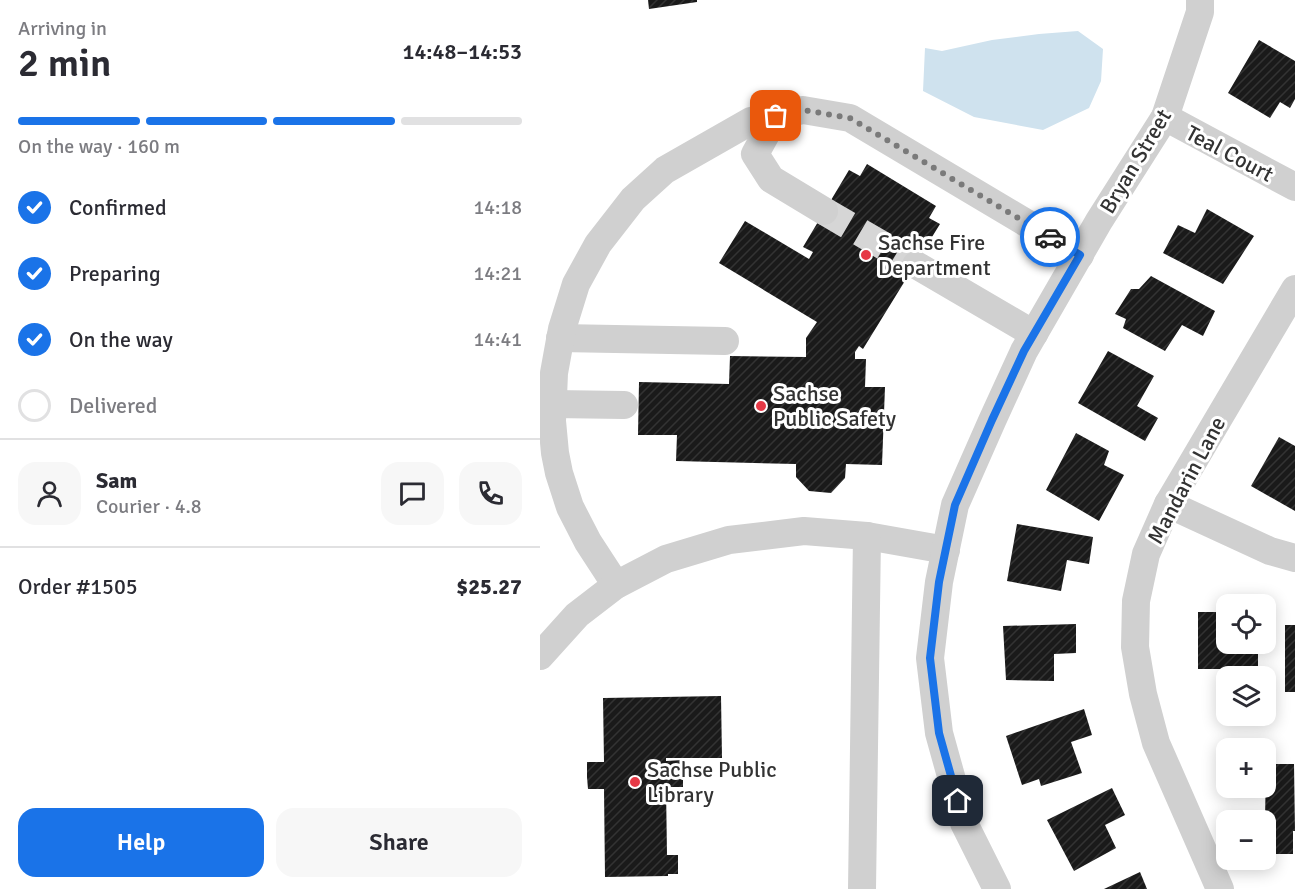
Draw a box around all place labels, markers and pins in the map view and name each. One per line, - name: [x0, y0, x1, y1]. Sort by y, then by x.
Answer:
- pin: [750, 90, 801, 141]
- place label: Sachse Fire Department: [878, 229, 991, 281]
- marker: Sachse Fire Department: [859, 248, 873, 262]
- place label: Sachse Public Safety: [773, 380, 897, 432]
- marker: Sachse Public Safety: [754, 399, 768, 413]
- place label: Sachse Public Library: [647, 756, 777, 808]
- marker: Sachse Public Library: [628, 775, 642, 789]
- pin: [932, 775, 983, 826]

